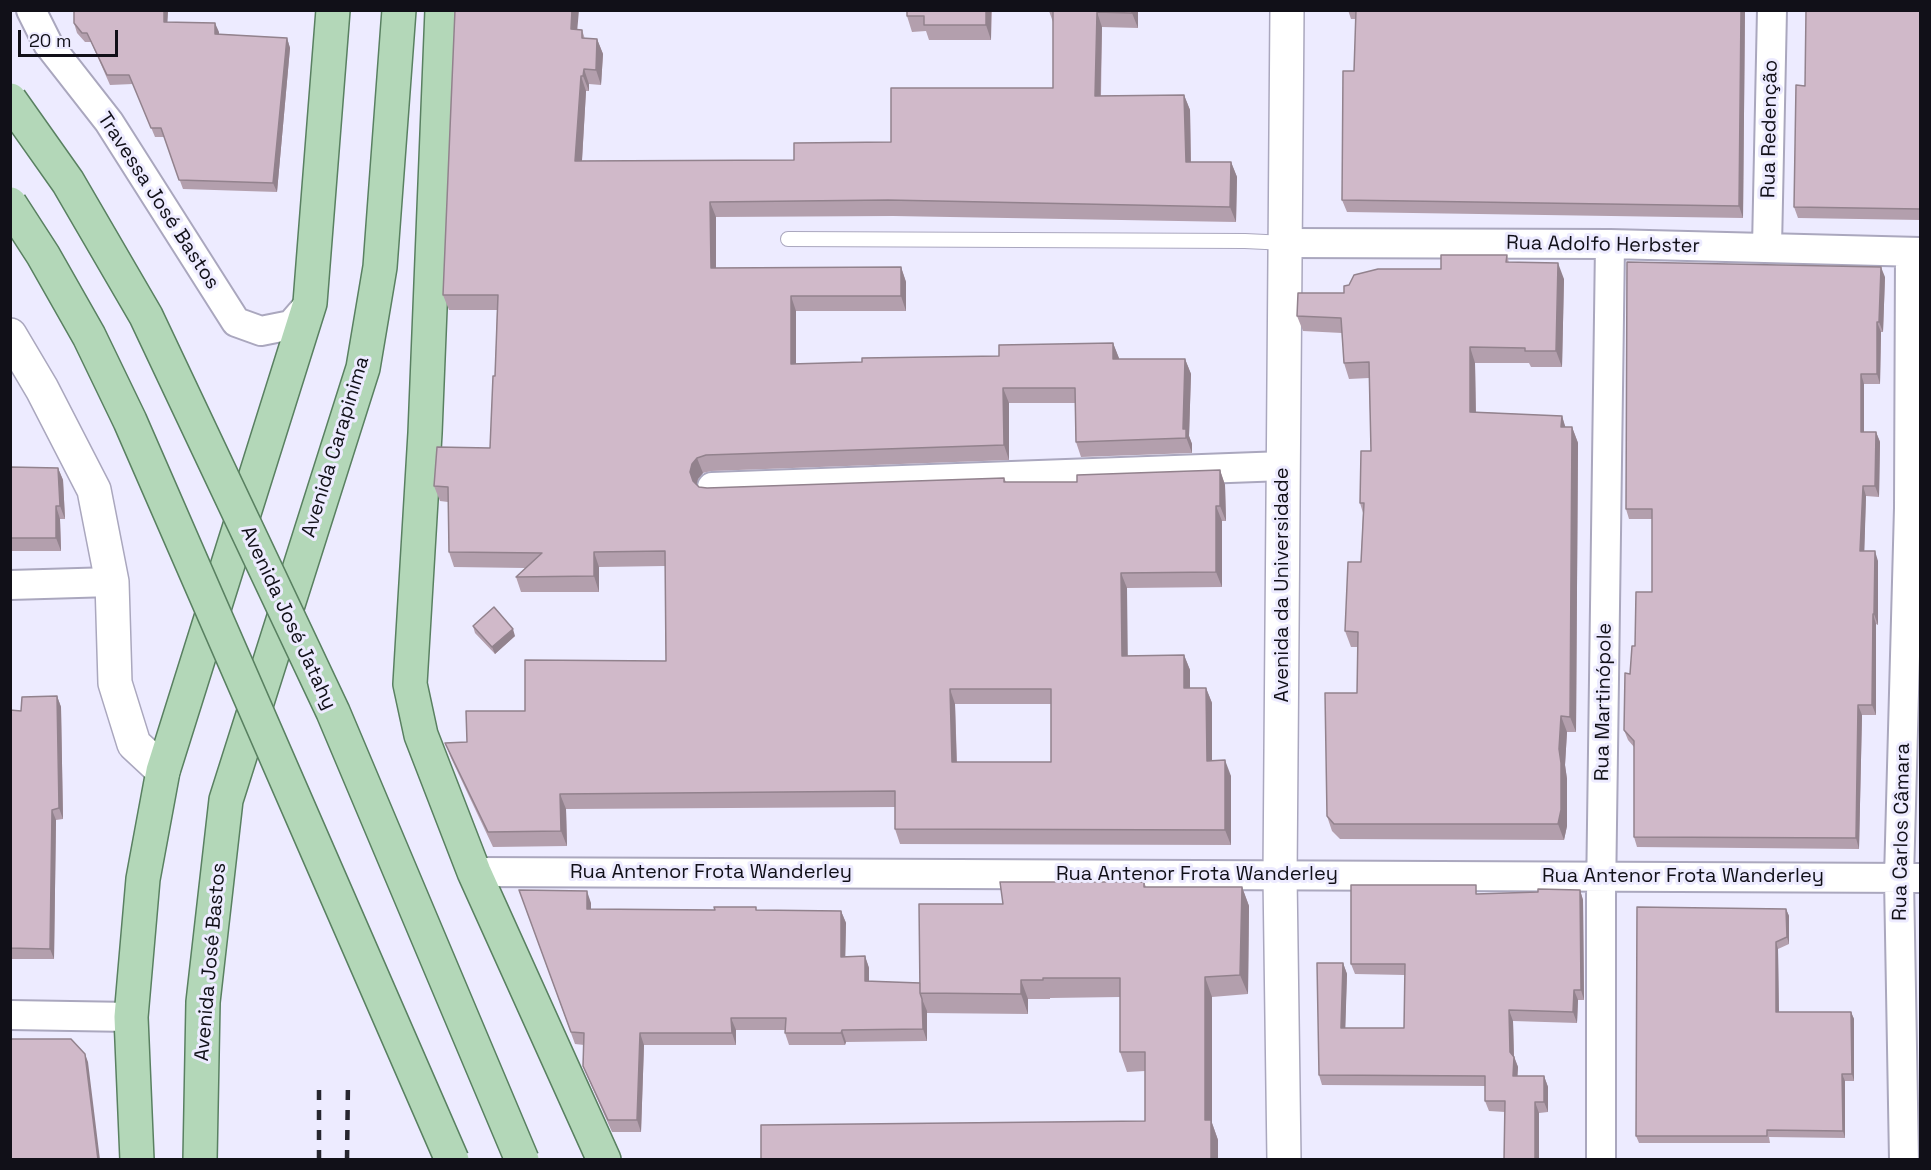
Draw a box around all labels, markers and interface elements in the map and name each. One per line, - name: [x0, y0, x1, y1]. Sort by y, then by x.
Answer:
- scale bar: [21, 18, 122, 56]
- text: 20 m: [29, 29, 72, 52]
- street label: Rua Redenção: [1757, 60, 1783, 198]
- street label: Travessa José Bastos: [92, 108, 224, 294]
- street label: Rua Adolfo Herbster: [1506, 231, 1700, 259]
- street label: Avenida Carapinima: [297, 354, 375, 540]
- street label: Avenida da Universidade: [1271, 468, 1295, 702]
- street label: Avenida José Jatahy: [235, 522, 341, 714]
- street label: Rua Martinópole: [1591, 623, 1617, 781]
- street label: Rua Carlos Câmara: [1888, 743, 1916, 921]
- street label: Rua Antenor Frota Wanderley: [570, 861, 852, 885]
- street label: Avenida José Bastos: [190, 862, 232, 1062]
- street label: Rua Antenor Frota Wanderley: [1056, 863, 1338, 887]
- street label: Rua Antenor Frota Wanderley: [1542, 865, 1824, 889]

